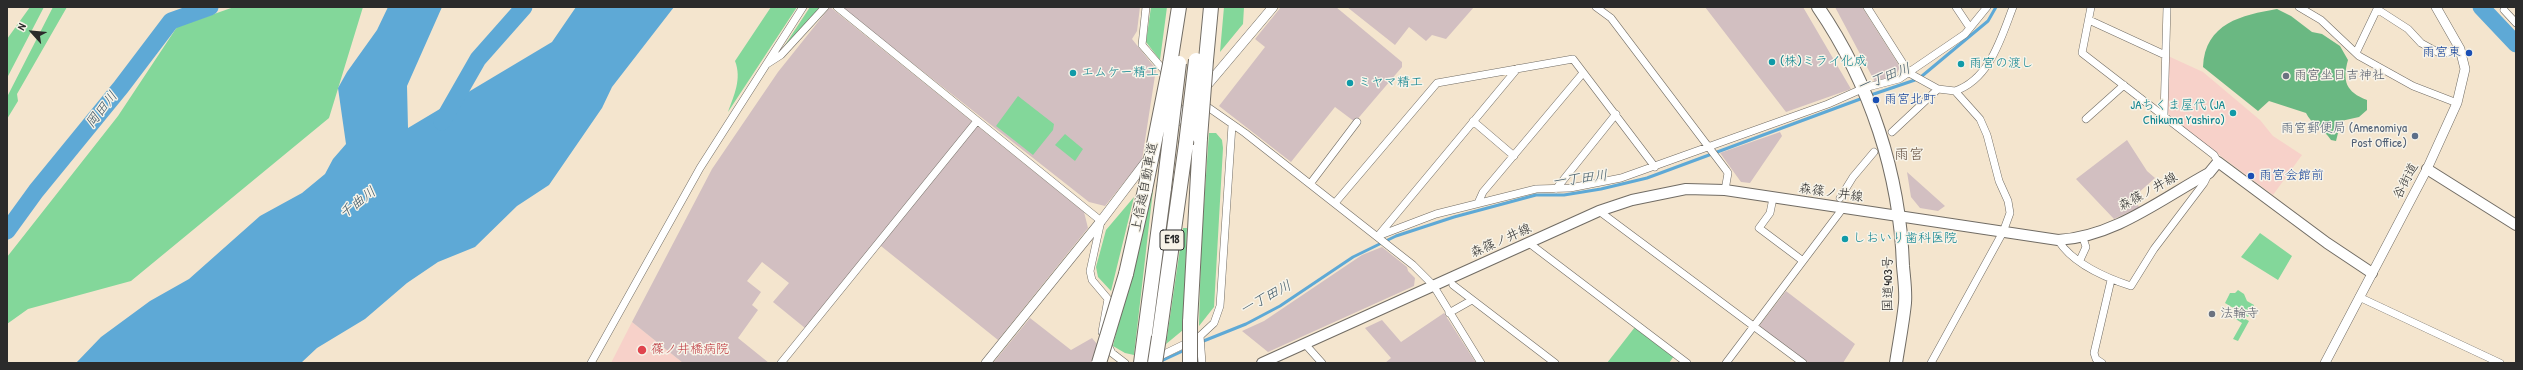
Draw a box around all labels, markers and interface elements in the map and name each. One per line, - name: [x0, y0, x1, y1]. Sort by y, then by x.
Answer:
- north arrow: [12, 12, 52, 52]
- text: N: [14, 21, 29, 32]
- place label: 雨宮東: [2422, 45, 2461, 61]
- marker: 雨宮東: [2464, 48, 2474, 58]
- place label: (株)ミライ化成: [1780, 54, 1867, 70]
- place label: 雨宮の渡し: [1969, 56, 2034, 72]
- marker: (株)ミライ化成: [1767, 57, 1777, 67]
- marker: 雨宮の渡し: [1956, 59, 1966, 69]
- water label: 一丁田川: [1855, 60, 1913, 96]
- place label: エムケー精工: [1081, 65, 1159, 81]
- marker: エムケー精工: [1068, 68, 1078, 78]
- place label: 雨宮坐日吉神社: [2294, 68, 2385, 84]
- marker: 雨宮坐日吉神社: [2281, 71, 2291, 81]
- place label: ミヤマ精工: [1358, 75, 1423, 91]
- marker: ミヤマ精工: [1345, 78, 1355, 88]
- water label: 岡田川: [82, 88, 122, 132]
- place label: 雨宮北町: [1884, 92, 1936, 108]
- marker: 雨宮北町: [1871, 95, 1881, 105]
- place label: JAちくま屋代 (JA Chikuma Yashiro): [2130, 98, 2225, 129]
- marker: JAちくま屋代 (JA Chikuma Yashiro): [2228, 108, 2238, 118]
- place label: 雨宮郵便局 (Amenomiya Post Office): [2281, 121, 2407, 152]
- marker: 雨宮郵便局 (Amenomiya Post Office): [2410, 131, 2420, 141]
- street label: 上信越自動車道: [1129, 141, 1161, 233]
- district label: 雨宮: [1894, 146, 1924, 164]
- street label: 谷街道: [2390, 160, 2422, 202]
- water label: 一丁田川: [1551, 167, 1609, 191]
- place label: 雨宮会館前: [2259, 168, 2324, 184]
- street label: 森篠ノ井線: [2116, 169, 2180, 215]
- marker: 雨宮会館前: [2246, 171, 2256, 181]
- street label: 森篠ノ井線: [1798, 181, 1864, 205]
- water label: 千曲川: [336, 183, 380, 223]
- street label: 森篠ノ井線: [1468, 221, 1534, 261]
- road number: E18: [1160, 230, 1184, 250]
- place label: しおいり歯科医院: [1853, 231, 1957, 247]
- marker: しおいり歯科医院: [1840, 234, 1850, 244]
- street label: 国道403号: [1881, 256, 1897, 312]
- water label: 一丁田川: [1237, 277, 1295, 319]
- place label: 法輪寺: [2220, 306, 2259, 322]
- marker: 法輪寺: [2207, 309, 2217, 319]
- place label: 篠ノ井橋病院: [651, 342, 729, 358]
- marker: 篠ノ井橋病院: [636, 344, 648, 356]

